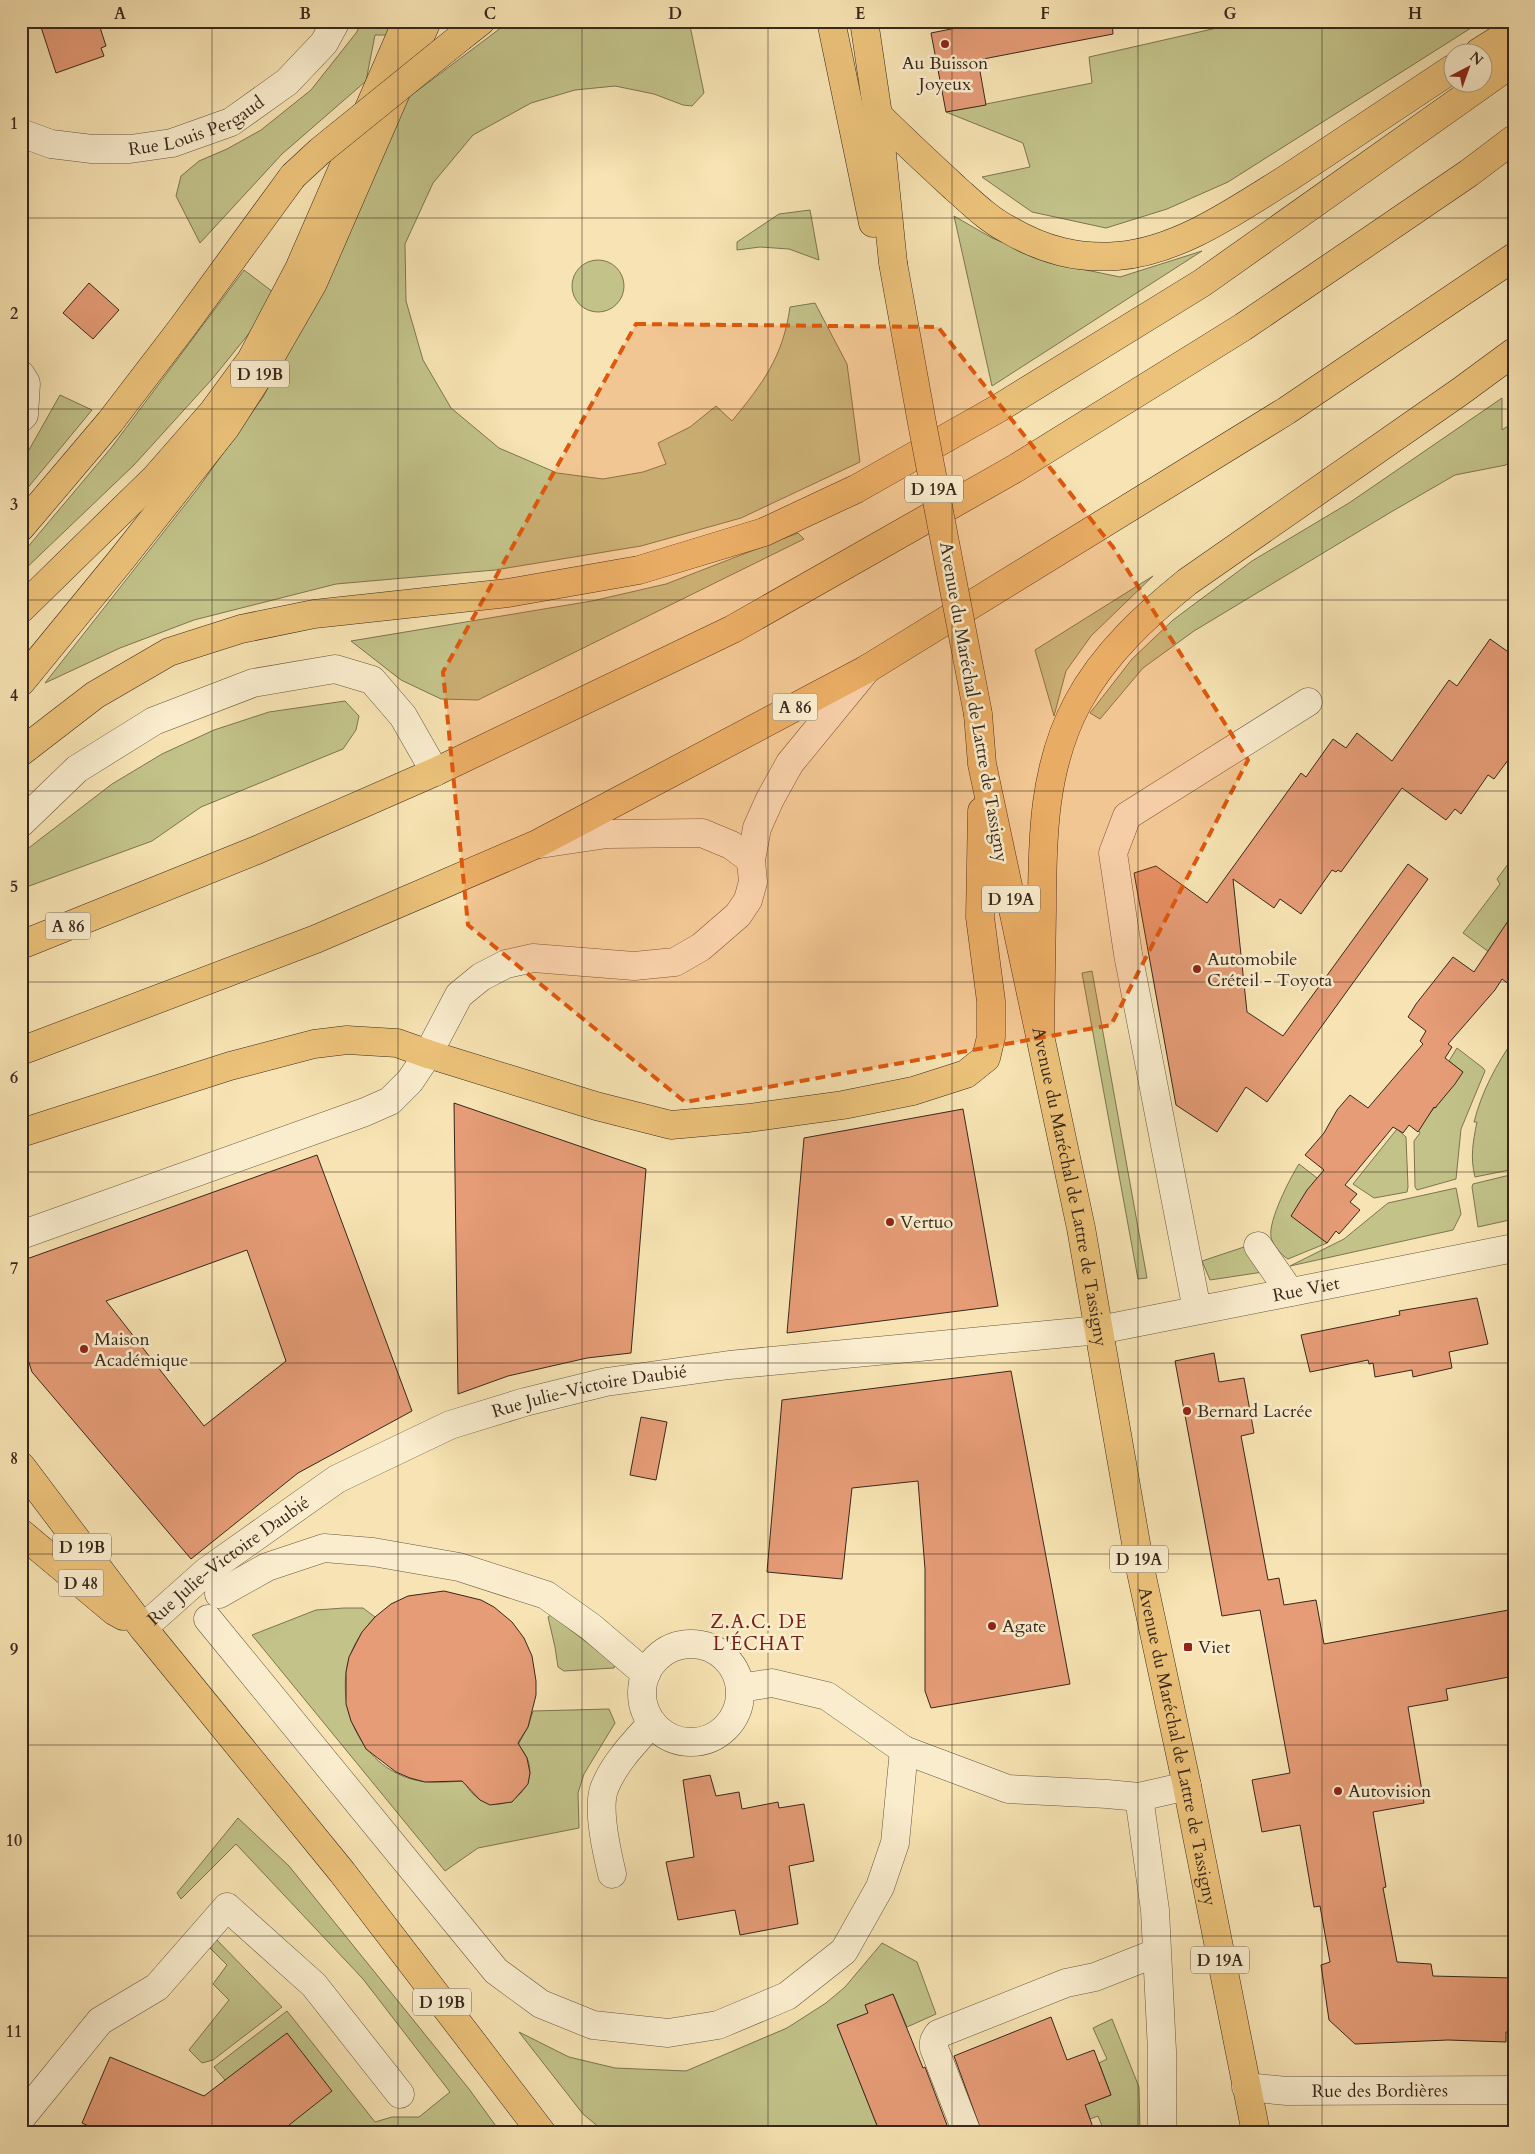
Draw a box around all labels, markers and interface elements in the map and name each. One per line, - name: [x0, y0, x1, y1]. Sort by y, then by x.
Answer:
- text: A: [114, 3, 126, 25]
- text: B: [299, 3, 311, 25]
- text: C: [484, 3, 496, 25]
- text: D: [668, 3, 682, 25]
- text: E: [855, 3, 865, 25]
- text: F: [1040, 3, 1050, 25]
- text: G: [1223, 3, 1237, 25]
- text: H: [1408, 3, 1422, 25]
- marker: Au Buisson Joyeux: [939, 38, 951, 50]
- north arrow: [1442, 42, 1492, 92]
- text: N: [1465, 47, 1487, 70]
- place label: Au Buisson Joyeux: [902, 51, 989, 97]
- street label: Rue Louis Pergaud: [127, 90, 270, 162]
- text: 1: [10, 113, 18, 135]
- text: 2: [10, 303, 18, 325]
- road number: D 19B: [231, 360, 289, 388]
- road number: D 19A: [905, 476, 963, 502]
- text: 3: [10, 494, 18, 516]
- street label: Avenue du Maréchal de Lattre de Tassigny: [933, 540, 1014, 865]
- text: 4: [10, 685, 18, 707]
- road number: A 86: [772, 694, 818, 720]
- text: 5: [10, 876, 18, 898]
- road number: D 19A: [982, 886, 1040, 912]
- road number: A 86: [46, 912, 90, 939]
- place label: Automobile Créteil - Toyota: [1207, 947, 1333, 993]
- marker: Automobile Créteil - Toyota: [1191, 963, 1203, 975]
- street label: Avenue du Maréchal de Lattre de Tassigny: [1025, 1025, 1114, 1349]
- text: 6: [10, 1067, 18, 1089]
- place label: Vertuo: [900, 1210, 954, 1235]
- marker: Vertuo: [884, 1216, 896, 1228]
- text: 7: [10, 1258, 18, 1280]
- street label: Rue Viet: [1271, 1271, 1342, 1308]
- place label: Maison Académique: [94, 1327, 189, 1373]
- marker: Maison Académique: [78, 1343, 90, 1355]
- street label: Rue Julie-Victoire Daubié: [489, 1359, 688, 1424]
- place label: Bernard Lacrée: [1197, 1399, 1313, 1424]
- marker: Bernard Lacrée: [1181, 1405, 1193, 1417]
- text: 8: [10, 1448, 18, 1470]
- street label: Rue Julie-Victoire Daubié: [142, 1490, 315, 1631]
- road number: D 19B: [53, 1534, 111, 1560]
- road number: D 19A: [1110, 1546, 1168, 1572]
- road number: D 48: [58, 1570, 104, 1596]
- street label: Avenue du Maréchal de Lattre de Tassigny: [1132, 1585, 1223, 1909]
- district label: Z.A.C. DE L'ÉCHAT: [710, 1609, 808, 1657]
- place label: Agate: [1002, 1614, 1047, 1639]
- marker: Agate: [986, 1620, 998, 1632]
- place label: Viet: [1198, 1635, 1230, 1660]
- text: 9: [10, 1639, 18, 1661]
- marker: Viet: [1182, 1641, 1194, 1653]
- place label: Autovision: [1348, 1779, 1432, 1804]
- marker: Autovision: [1332, 1785, 1344, 1797]
- text: 10: [6, 1830, 22, 1852]
- road number: D 19A: [1191, 1946, 1249, 1974]
- road number: D 19B: [413, 1988, 471, 2015]
- text: 11: [6, 2021, 22, 2043]
- street label: Rue des Bordières: [1312, 2078, 1448, 2104]

